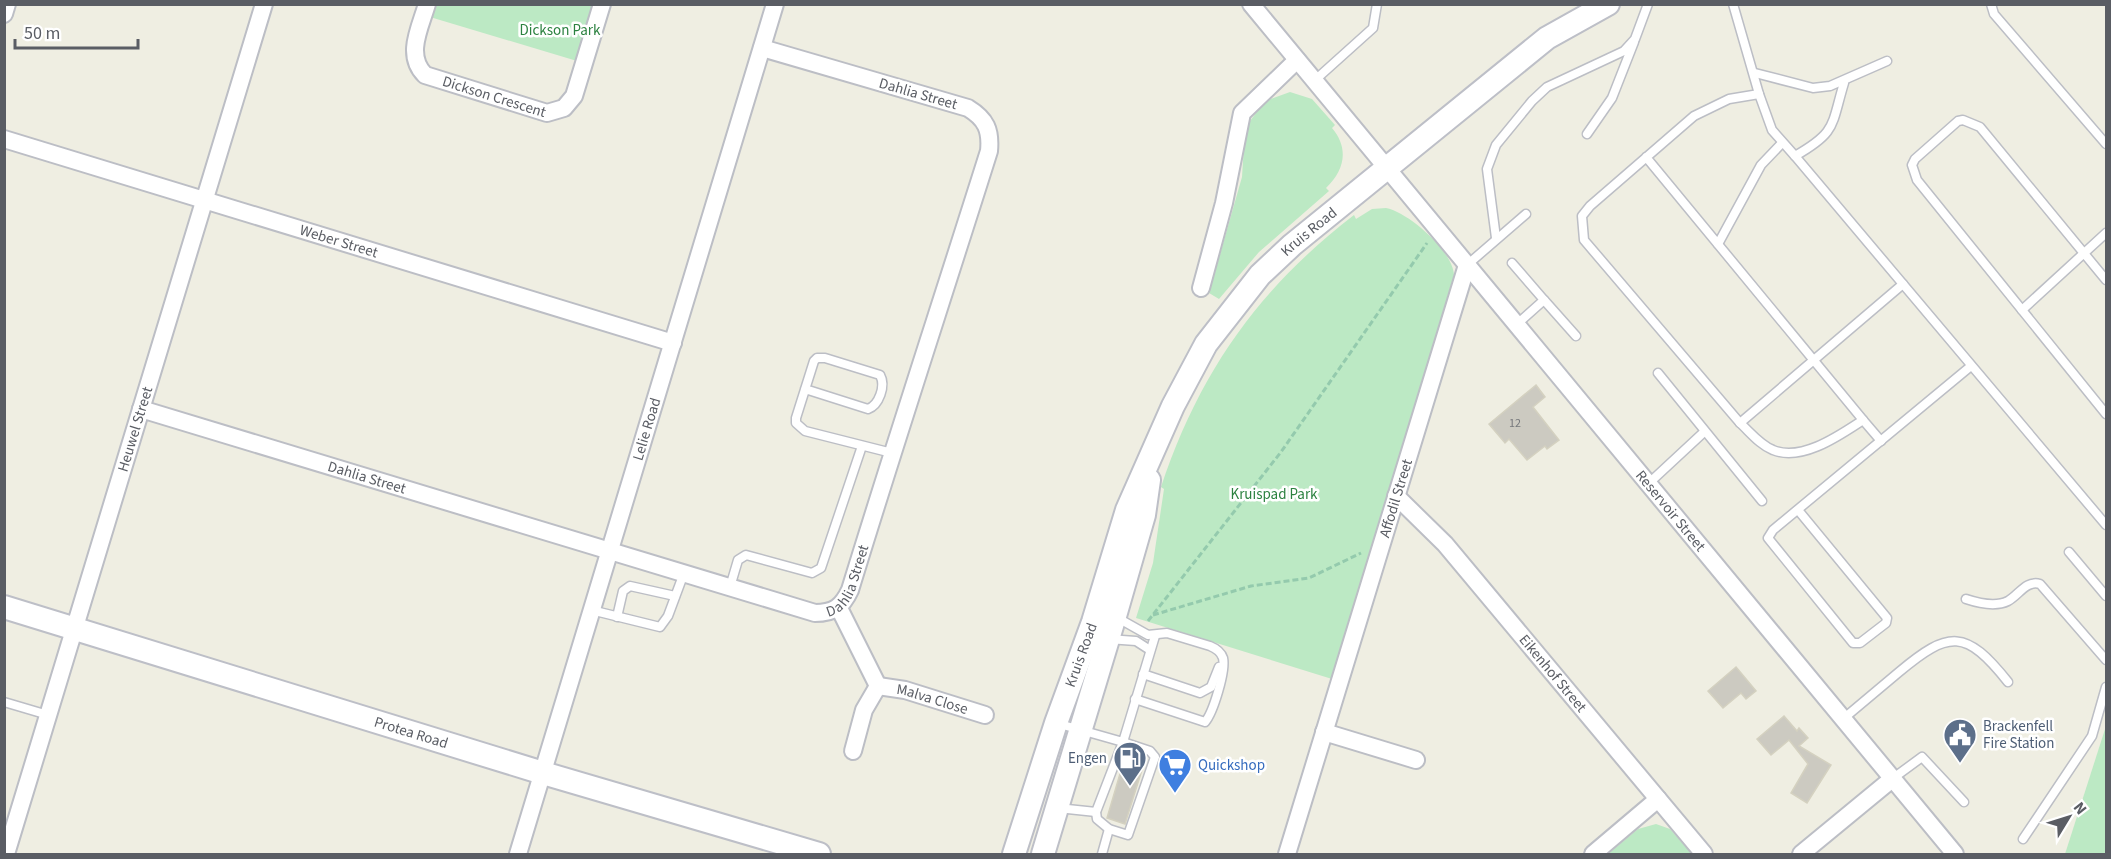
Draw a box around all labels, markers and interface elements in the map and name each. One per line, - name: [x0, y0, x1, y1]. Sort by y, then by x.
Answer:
- scale bar: [15, 12, 138, 50]
- park label: Dickson Park: [520, 20, 601, 41]
- text: 50 m: [24, 21, 60, 46]
- street label: Dickson Crescent: [440, 71, 549, 123]
- street label: Dahlia Street: [876, 73, 960, 115]
- street label: Kruis Road: [1276, 202, 1341, 261]
- street label: Weber Street: [297, 219, 381, 263]
- street label: Heuwel Street: [112, 384, 158, 474]
- street label: Lelie Road: [627, 395, 666, 463]
- house number: 12: [1509, 415, 1521, 432]
- street label: Dahlia Street: [325, 456, 409, 499]
- street label: Affodil Street: [1374, 456, 1418, 540]
- street label: Reservoir Street: [1631, 466, 1711, 556]
- park label: Kruispad Park: [1230, 484, 1318, 505]
- street label: Dahlia Street: [823, 542, 874, 622]
- street label: Kruis Road: [1059, 620, 1102, 690]
- street label: Eikenhof Street: [1514, 630, 1592, 717]
- street label: Malva Close: [895, 678, 971, 720]
- street label: Protea Road: [372, 711, 451, 754]
- place label: Brackenfell Fire Station: [1983, 716, 2054, 754]
- public building icon: Brackenfell Fire Station: [1942, 717, 1978, 764]
- fuel station icon: Engen: [1112, 740, 1148, 787]
- supermarket icon: Quickshop: [1157, 747, 1193, 794]
- place label: Engen: [1068, 748, 1107, 769]
- place label: Quickshop: [1198, 755, 1265, 776]
- north arrow: [2039, 787, 2099, 847]
- text: N: [2068, 797, 2092, 819]

